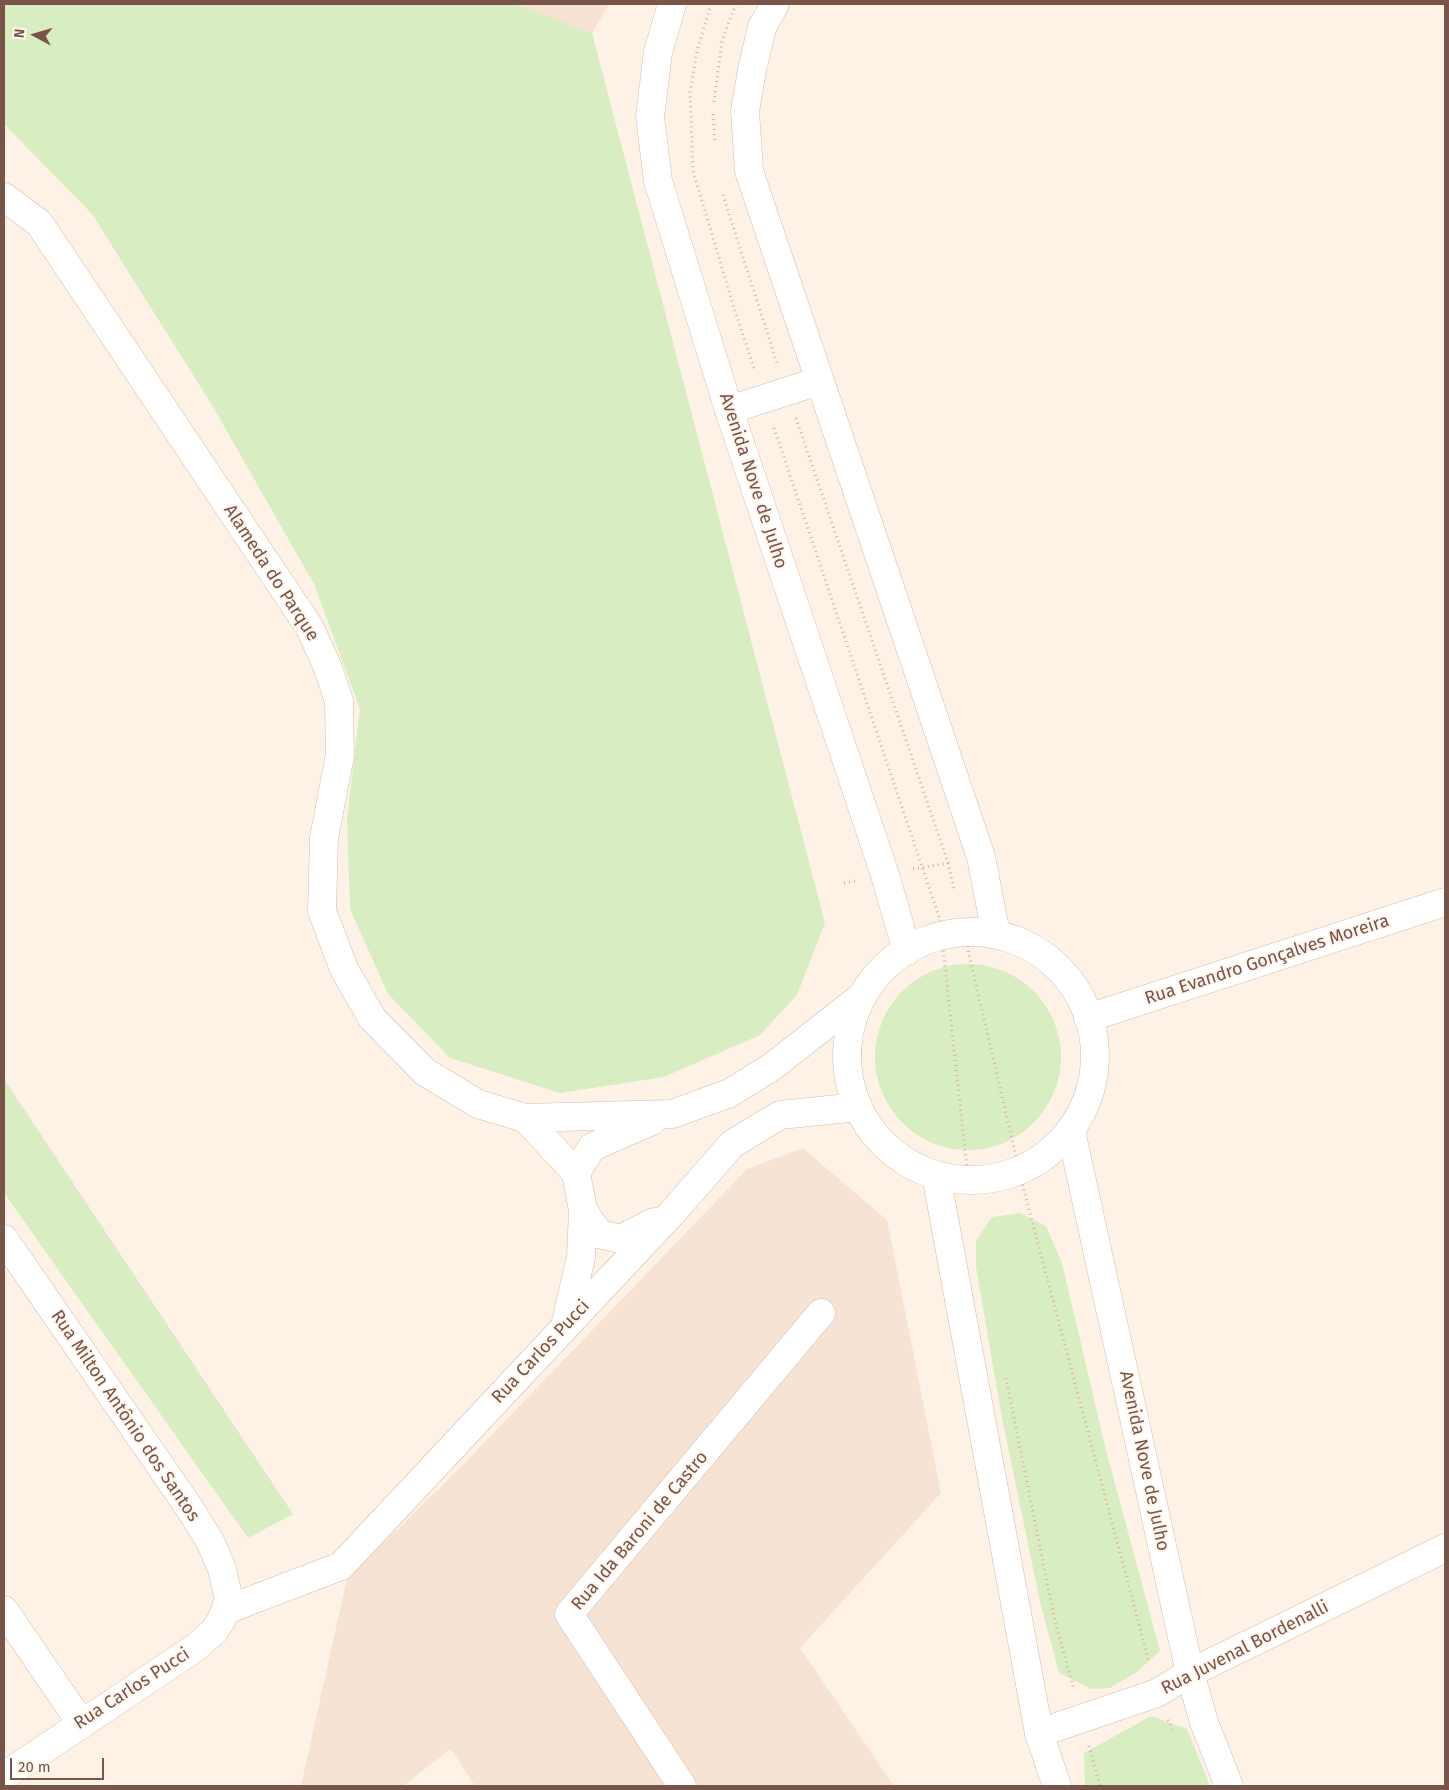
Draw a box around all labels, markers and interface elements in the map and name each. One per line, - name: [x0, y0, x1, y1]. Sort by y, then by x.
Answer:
- north arrow: [10, 10, 60, 60]
- text: N: [11, 28, 29, 39]
- street label: Avenida Nove de Julho: [714, 390, 792, 572]
- street label: Alameda do Parque: [219, 501, 323, 645]
- street label: Rua Evandro Gonçalves Moreira: [1142, 910, 1392, 1010]
- street label: Rua Carlos Pucci: [487, 1296, 595, 1408]
- street label: Rua Milton Antônio dos Santos: [46, 1306, 204, 1526]
- street label: Avenida Nove de Julho: [1114, 1369, 1174, 1553]
- street label: Rua Ida Baroni de Castro: [567, 1447, 713, 1615]
- street label: Rua Juvenal Bordenalli: [1158, 1596, 1332, 1700]
- street label: Rua Carlos Pucci: [70, 1644, 194, 1734]
- scale bar: [12, 1748, 106, 1780]
- text: 20 m: [18, 1758, 51, 1776]

